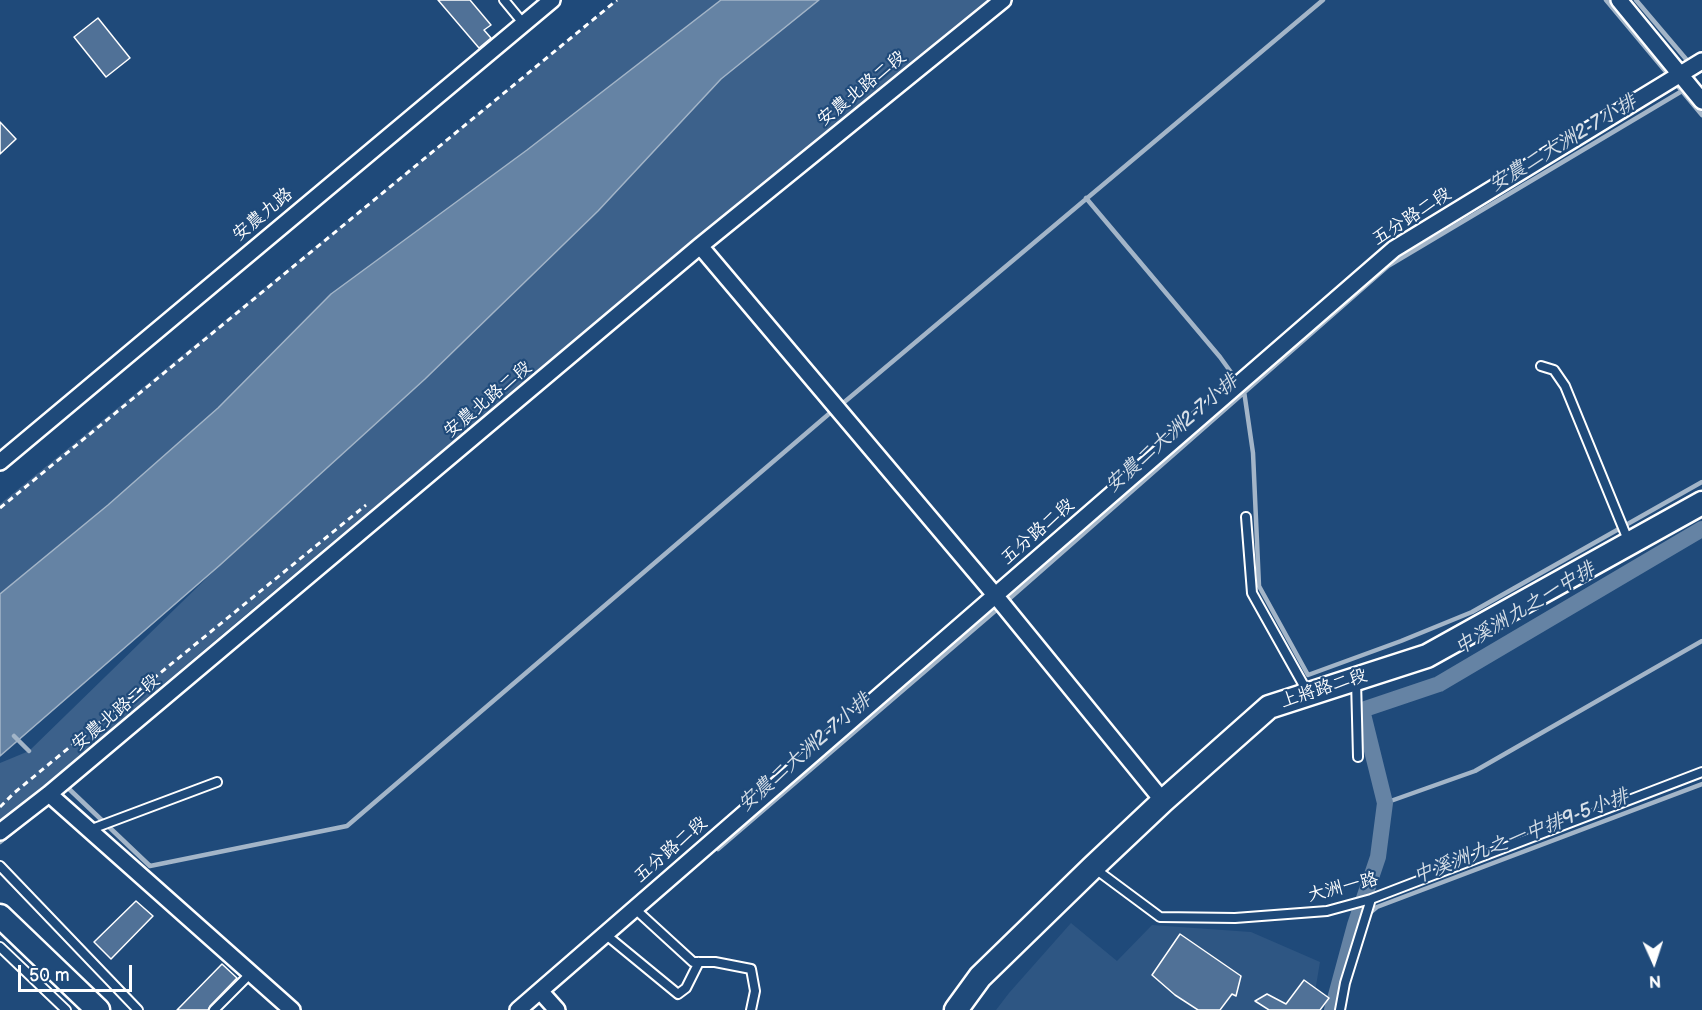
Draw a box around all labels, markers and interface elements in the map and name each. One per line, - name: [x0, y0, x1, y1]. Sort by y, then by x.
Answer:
- street label: 安農北路二段: [813, 47, 911, 131]
- water label: 安農二大洲2-7小排: [1485, 90, 1641, 198]
- street label: 五分路二段: [1368, 183, 1456, 251]
- street label: 安農九路: [228, 184, 298, 246]
- street label: 安農北路二段: [440, 357, 536, 443]
- water label: 安農二大洲2-7小排: [1101, 370, 1243, 498]
- street label: 五分路二段: [997, 494, 1079, 570]
- water label: 中溪洲九之一中排: [1450, 558, 1600, 660]
- street label: 上將路二段: [1278, 665, 1370, 713]
- street label: 安農北路二段: [68, 670, 164, 756]
- water label: 安農二大洲2-7小排: [734, 689, 876, 817]
- water label: 中溪洲九之一中排9-5小排: [1410, 785, 1632, 889]
- street label: 五分路二段: [630, 812, 712, 888]
- street label: 大洲一路: [1305, 869, 1381, 907]
- north arrow: [1624, 932, 1684, 992]
- scale bar: [21, 953, 135, 991]
- text: 50 m: [29, 965, 70, 986]
- text: N: [1648, 971, 1661, 990]

